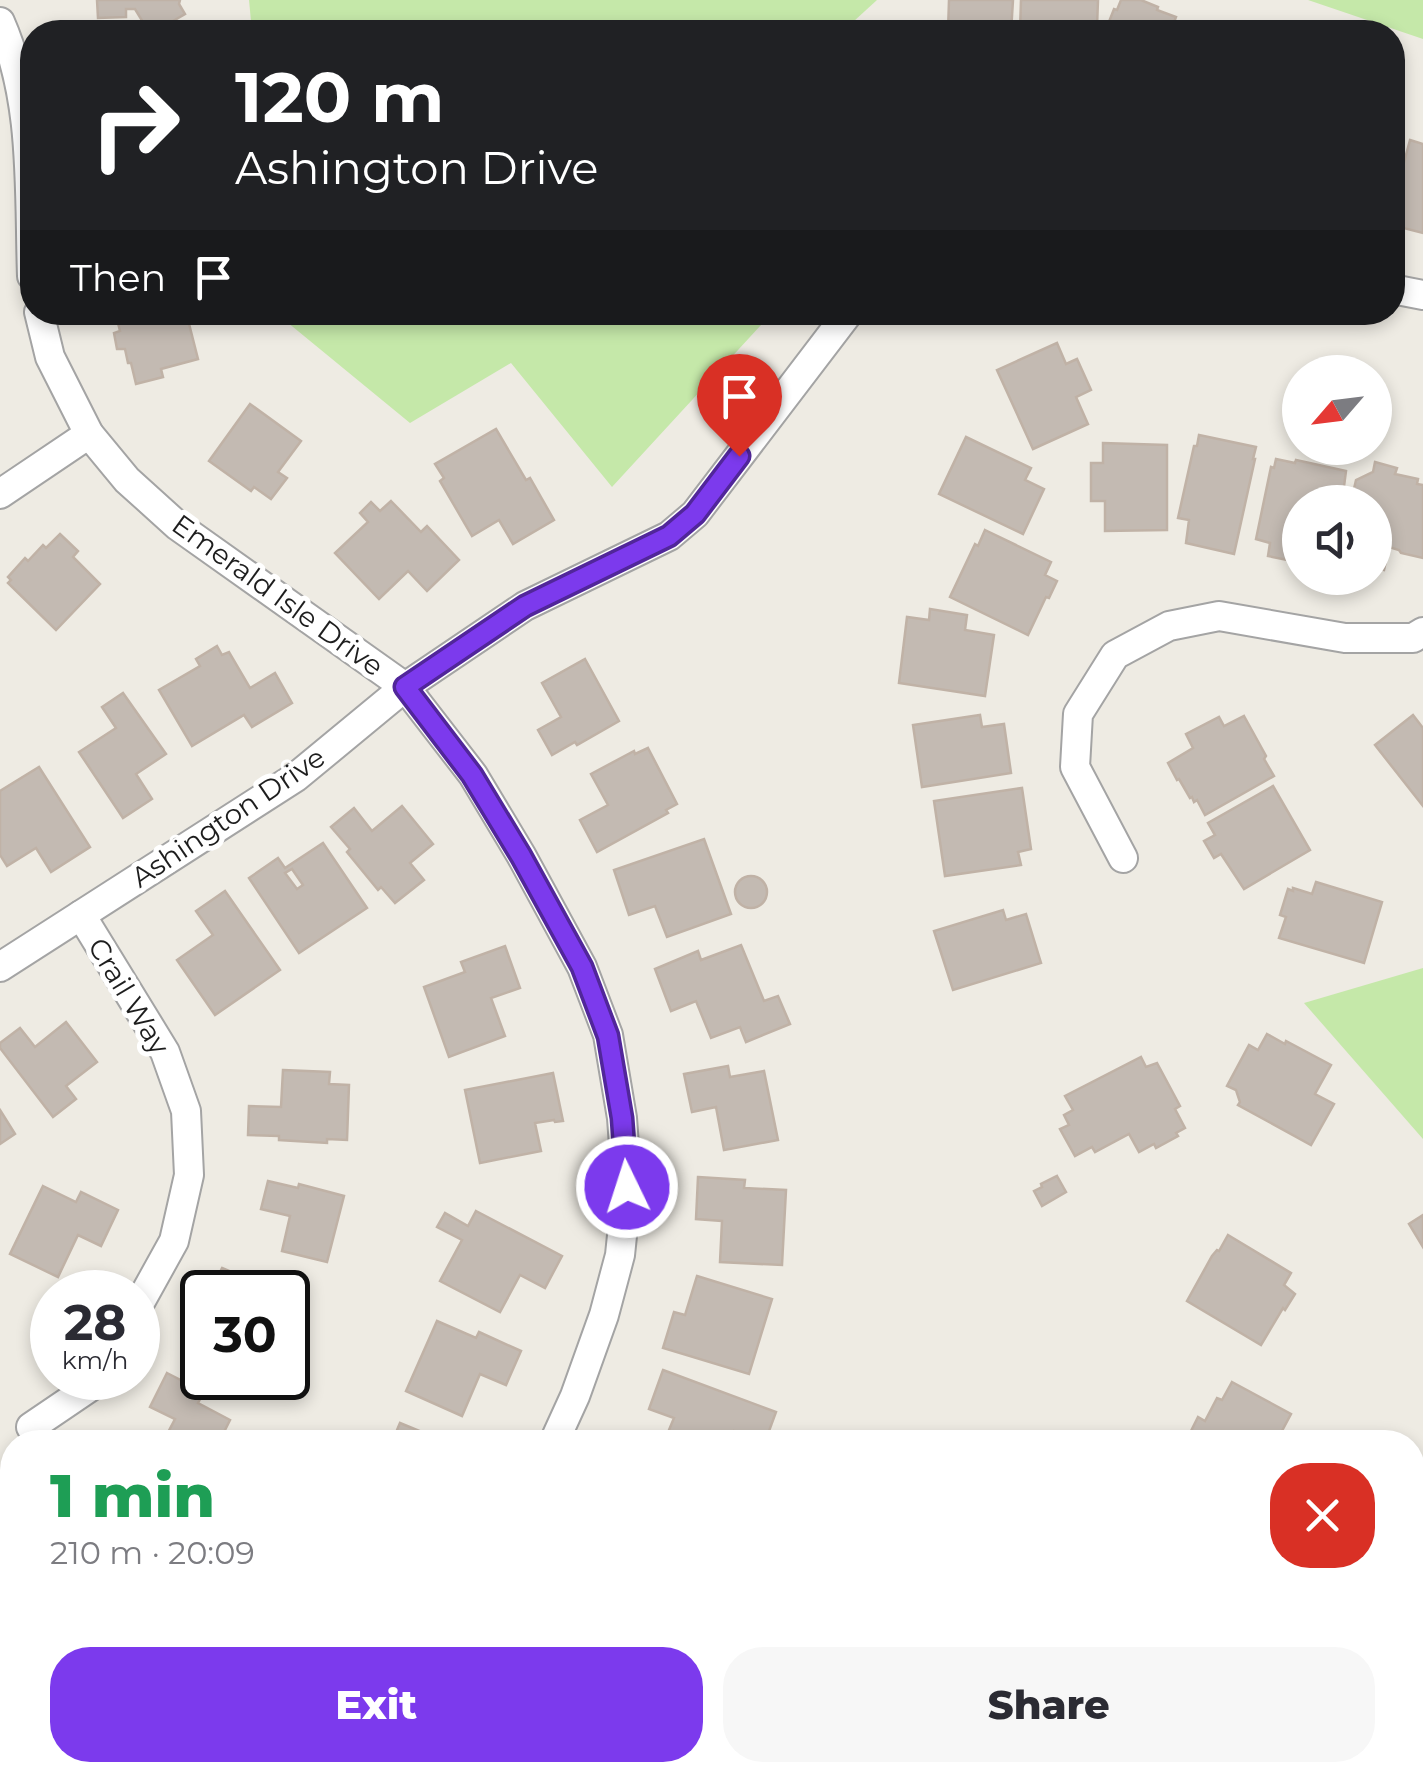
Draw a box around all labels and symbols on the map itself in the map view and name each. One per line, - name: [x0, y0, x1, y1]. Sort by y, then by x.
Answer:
- pin: [697, 354, 782, 457]
- north arrow: [1282, 355, 1392, 465]
- street label: Emerald Isle Drive: [166, 507, 390, 683]
- street label: Ashington Drive: [125, 740, 331, 894]
- street label: Crail Way: [81, 932, 177, 1061]
- position arrow: [575, 1135, 679, 1239]
- speed limit sign: 30: [180, 1270, 310, 1400]

